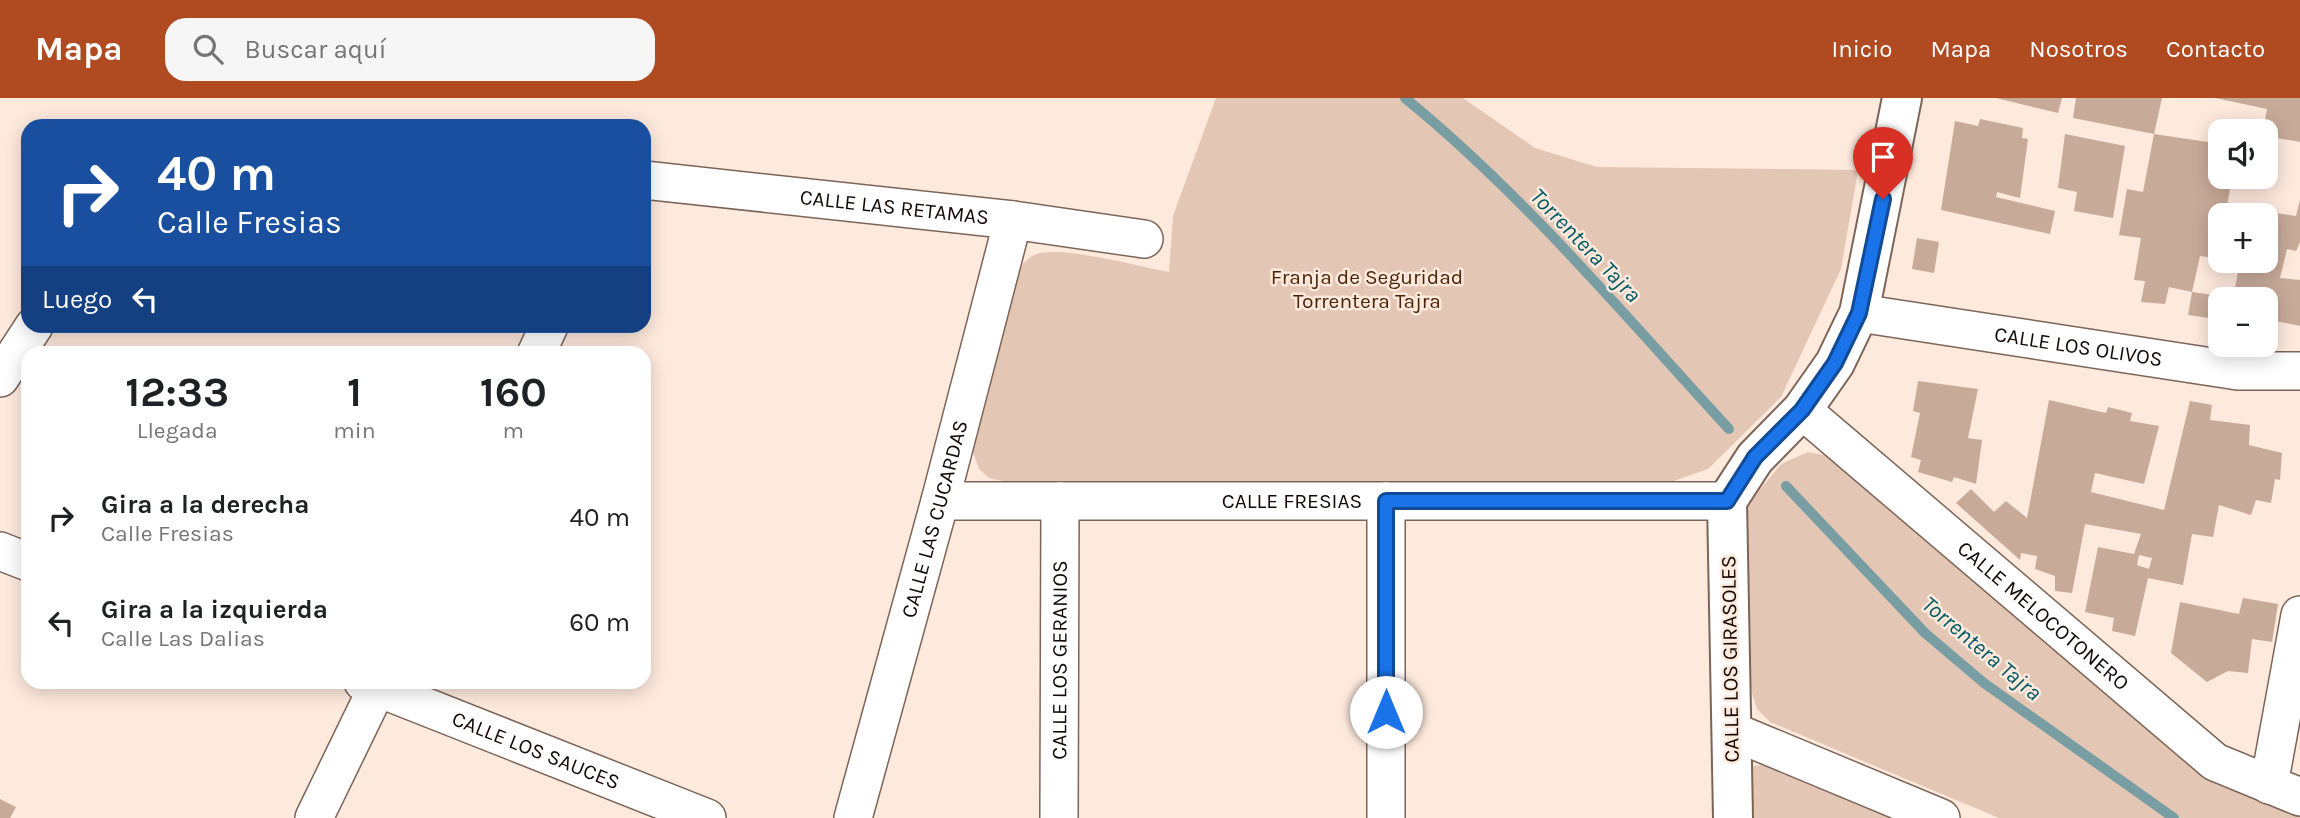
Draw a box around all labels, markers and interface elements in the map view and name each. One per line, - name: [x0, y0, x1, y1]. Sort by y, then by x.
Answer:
- search box: [165, 18, 655, 81]
- text: Mapa: [35, 30, 123, 68]
- icon: search: [189, 30, 227, 68]
- text: Buscar aquí: [245, 34, 386, 65]
- text: Inicio: [1831, 35, 1892, 63]
- text: Mapa: [1930, 35, 1991, 63]
- text: Nosotros: [2029, 35, 2128, 63]
- text: Contacto: [2166, 35, 2265, 63]
- map controls: [2208, 119, 2278, 357]
- button: sound: [2208, 119, 2278, 189]
- pin: [1853, 127, 1913, 199]
- icon: arrive: [1864, 138, 1902, 176]
- text: 40 m: [157, 145, 276, 202]
- icon: right: [42, 147, 133, 238]
- water label: Torrentera Tajra: [1525, 183, 1647, 308]
- street label: CALLE LAS RETAMAS: [799, 185, 990, 229]
- button: +: [2208, 203, 2278, 273]
- text: Calle Fresias: [157, 204, 342, 241]
- park label: Franja de Seguridad Torrentera Tajra: [1271, 265, 1463, 313]
- icon: left: [126, 280, 164, 318]
- text: Luego: [42, 284, 112, 315]
- button: −: [2208, 287, 2278, 357]
- street label: CALLE LOS OLIVOS: [1993, 322, 2164, 371]
- text: 12:33: [125, 367, 229, 417]
- text: 1: [347, 367, 362, 417]
- text: 160: [480, 367, 547, 417]
- text: Llegada: [137, 417, 218, 444]
- text: min: [333, 417, 376, 444]
- text: m: [502, 417, 524, 444]
- street label: CALLE LAS CUCARDAS: [896, 417, 973, 621]
- text: Gira a la derecha: [101, 489, 310, 520]
- street label: CALLE FRESIAS: [1222, 489, 1362, 513]
- icon: right: [42, 499, 80, 537]
- text: 40 m: [570, 502, 630, 533]
- text: Calle Fresias: [101, 520, 234, 547]
- street label: CALLE MELOCOTONERO: [1953, 536, 2134, 695]
- street label: CALLE LOS GIRASOLES: [1716, 555, 1744, 763]
- street label: CALLE LOS GERANIOS: [1047, 560, 1072, 760]
- water label: Torrentera Tajra: [1916, 590, 2047, 706]
- text: Gira a la izquierda: [101, 594, 328, 625]
- icon: left: [42, 604, 80, 642]
- text: 60 m: [569, 607, 630, 638]
- text: Calle Las Dalias: [101, 625, 265, 652]
- position arrow: [1349, 675, 1423, 749]
- street label: CALLE LOS SAUCES: [449, 706, 623, 794]

